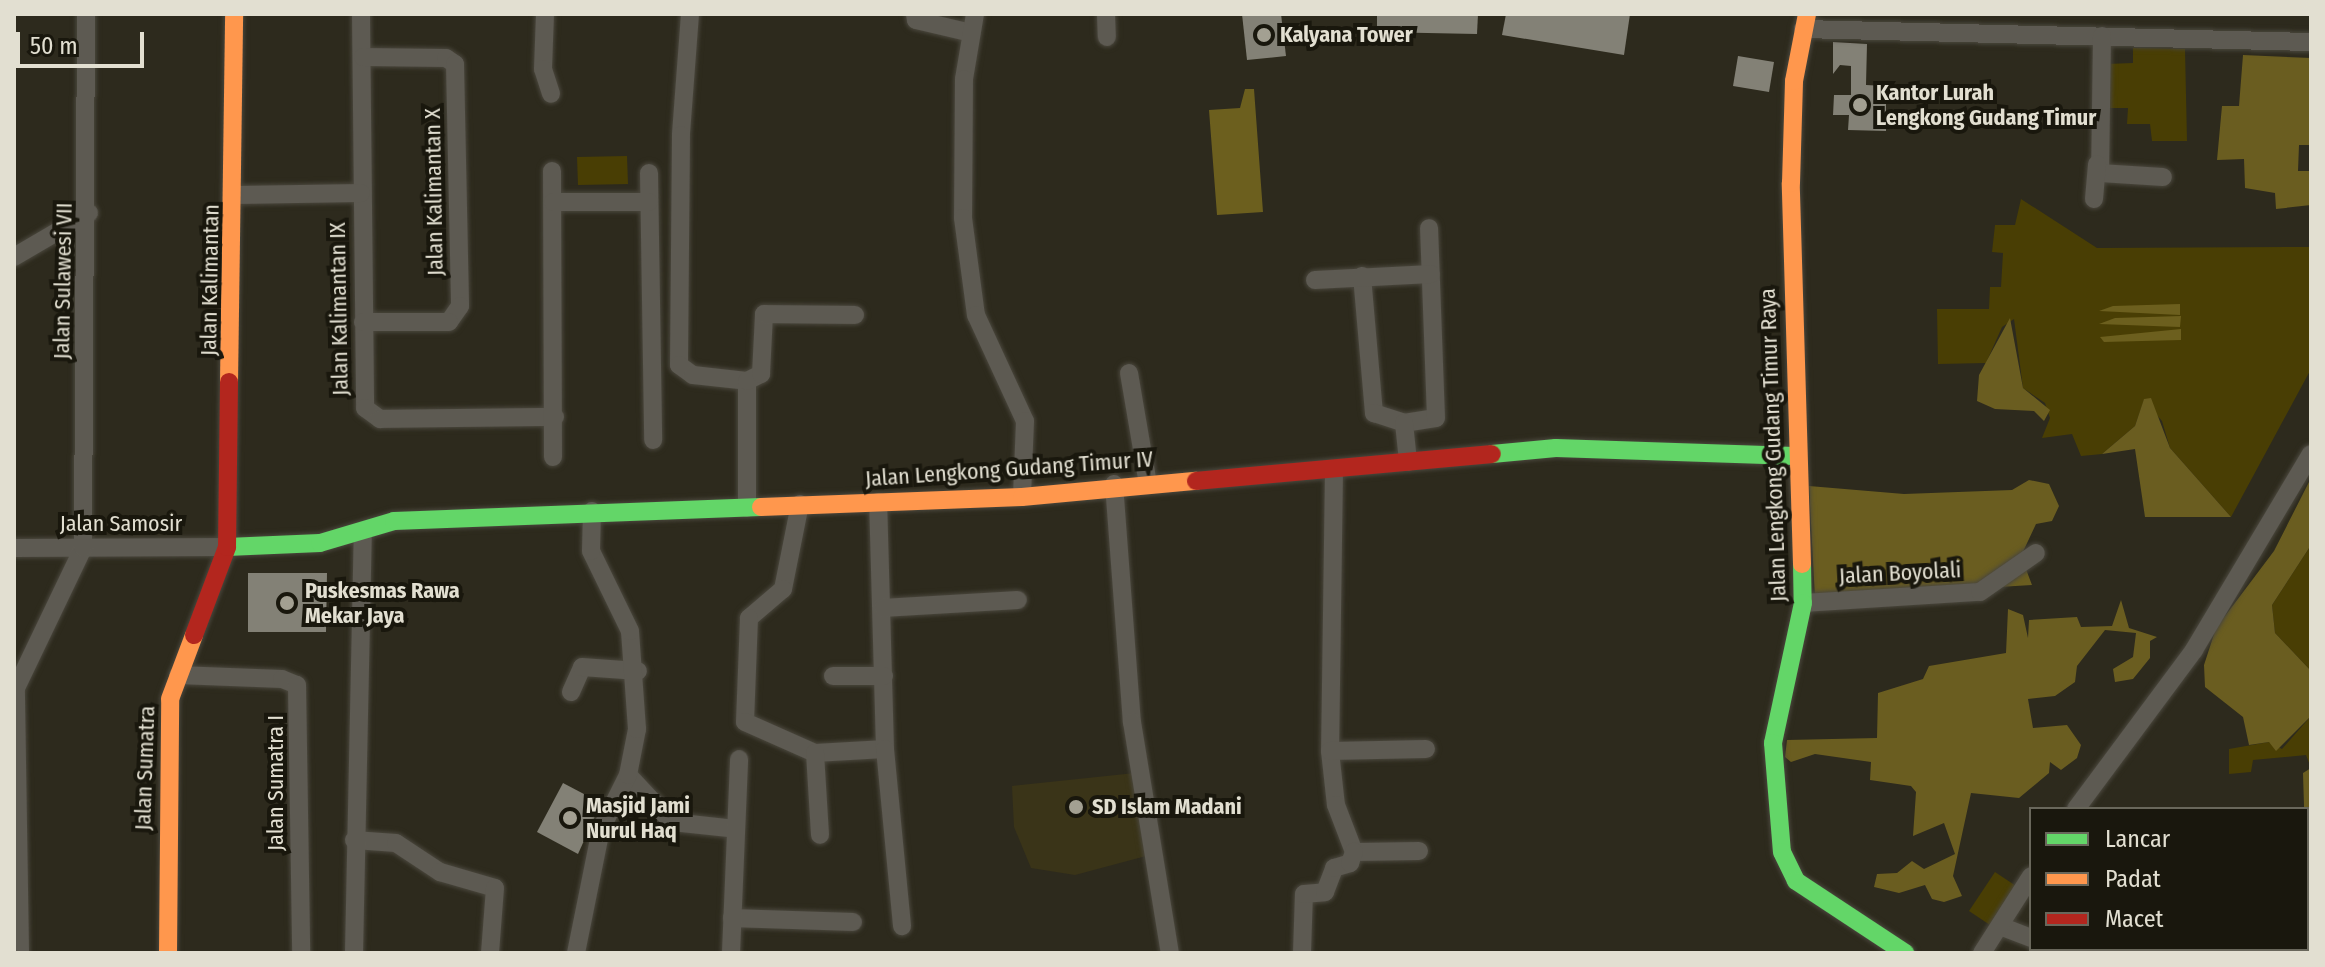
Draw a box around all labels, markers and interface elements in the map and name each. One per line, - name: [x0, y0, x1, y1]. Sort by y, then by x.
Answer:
- scale bar: [20, 16, 148, 66]
- place label: Kalyana Tower: [1280, 22, 1413, 48]
- marker: Kalyana Tower: [1255, 26, 1273, 44]
- text: 50 m: [30, 32, 78, 60]
- place label: Kantor Lurah Lengkong Gudang Timur: [1876, 79, 2096, 130]
- marker: Kantor Lurah Lengkong Gudang Timur: [1851, 96, 1869, 114]
- street label: Jalan Kalimantan X: [419, 108, 449, 276]
- street label: Jalan Sulawesi VII: [48, 202, 78, 360]
- street label: Jalan Kalimantan: [195, 204, 225, 356]
- street label: Jalan Kalimantan IX: [324, 222, 354, 396]
- street label: Jalan Lengkong Gudang Timur Raya: [1754, 288, 1792, 602]
- street label: Jalan Lengkong Gudang Timur IV: [864, 446, 1154, 492]
- street label: Jalan Samosir: [60, 511, 182, 537]
- street label: Jalan Boyolali: [1838, 557, 1962, 589]
- place label: Puskesmas Rawa Mekar Jaya: [305, 577, 460, 628]
- marker: Puskesmas Rawa Mekar Jaya: [276, 592, 298, 614]
- street label: Jalan Sumatra: [130, 705, 160, 831]
- street label: Jalan Sumatra I: [263, 715, 289, 851]
- place label: Masjid Jami Nurul Haq: [586, 792, 690, 844]
- place label: SD Islam Madani: [1092, 794, 1242, 820]
- marker: SD Islam Madani: [1067, 798, 1085, 816]
- legend: [2029, 807, 2309, 951]
- marker: Masjid Jami Nurul Haq: [561, 809, 579, 827]
- text: Lancar: [2105, 825, 2170, 853]
- text: Padat: [2105, 865, 2161, 893]
- text: Macet: [2105, 905, 2163, 933]

